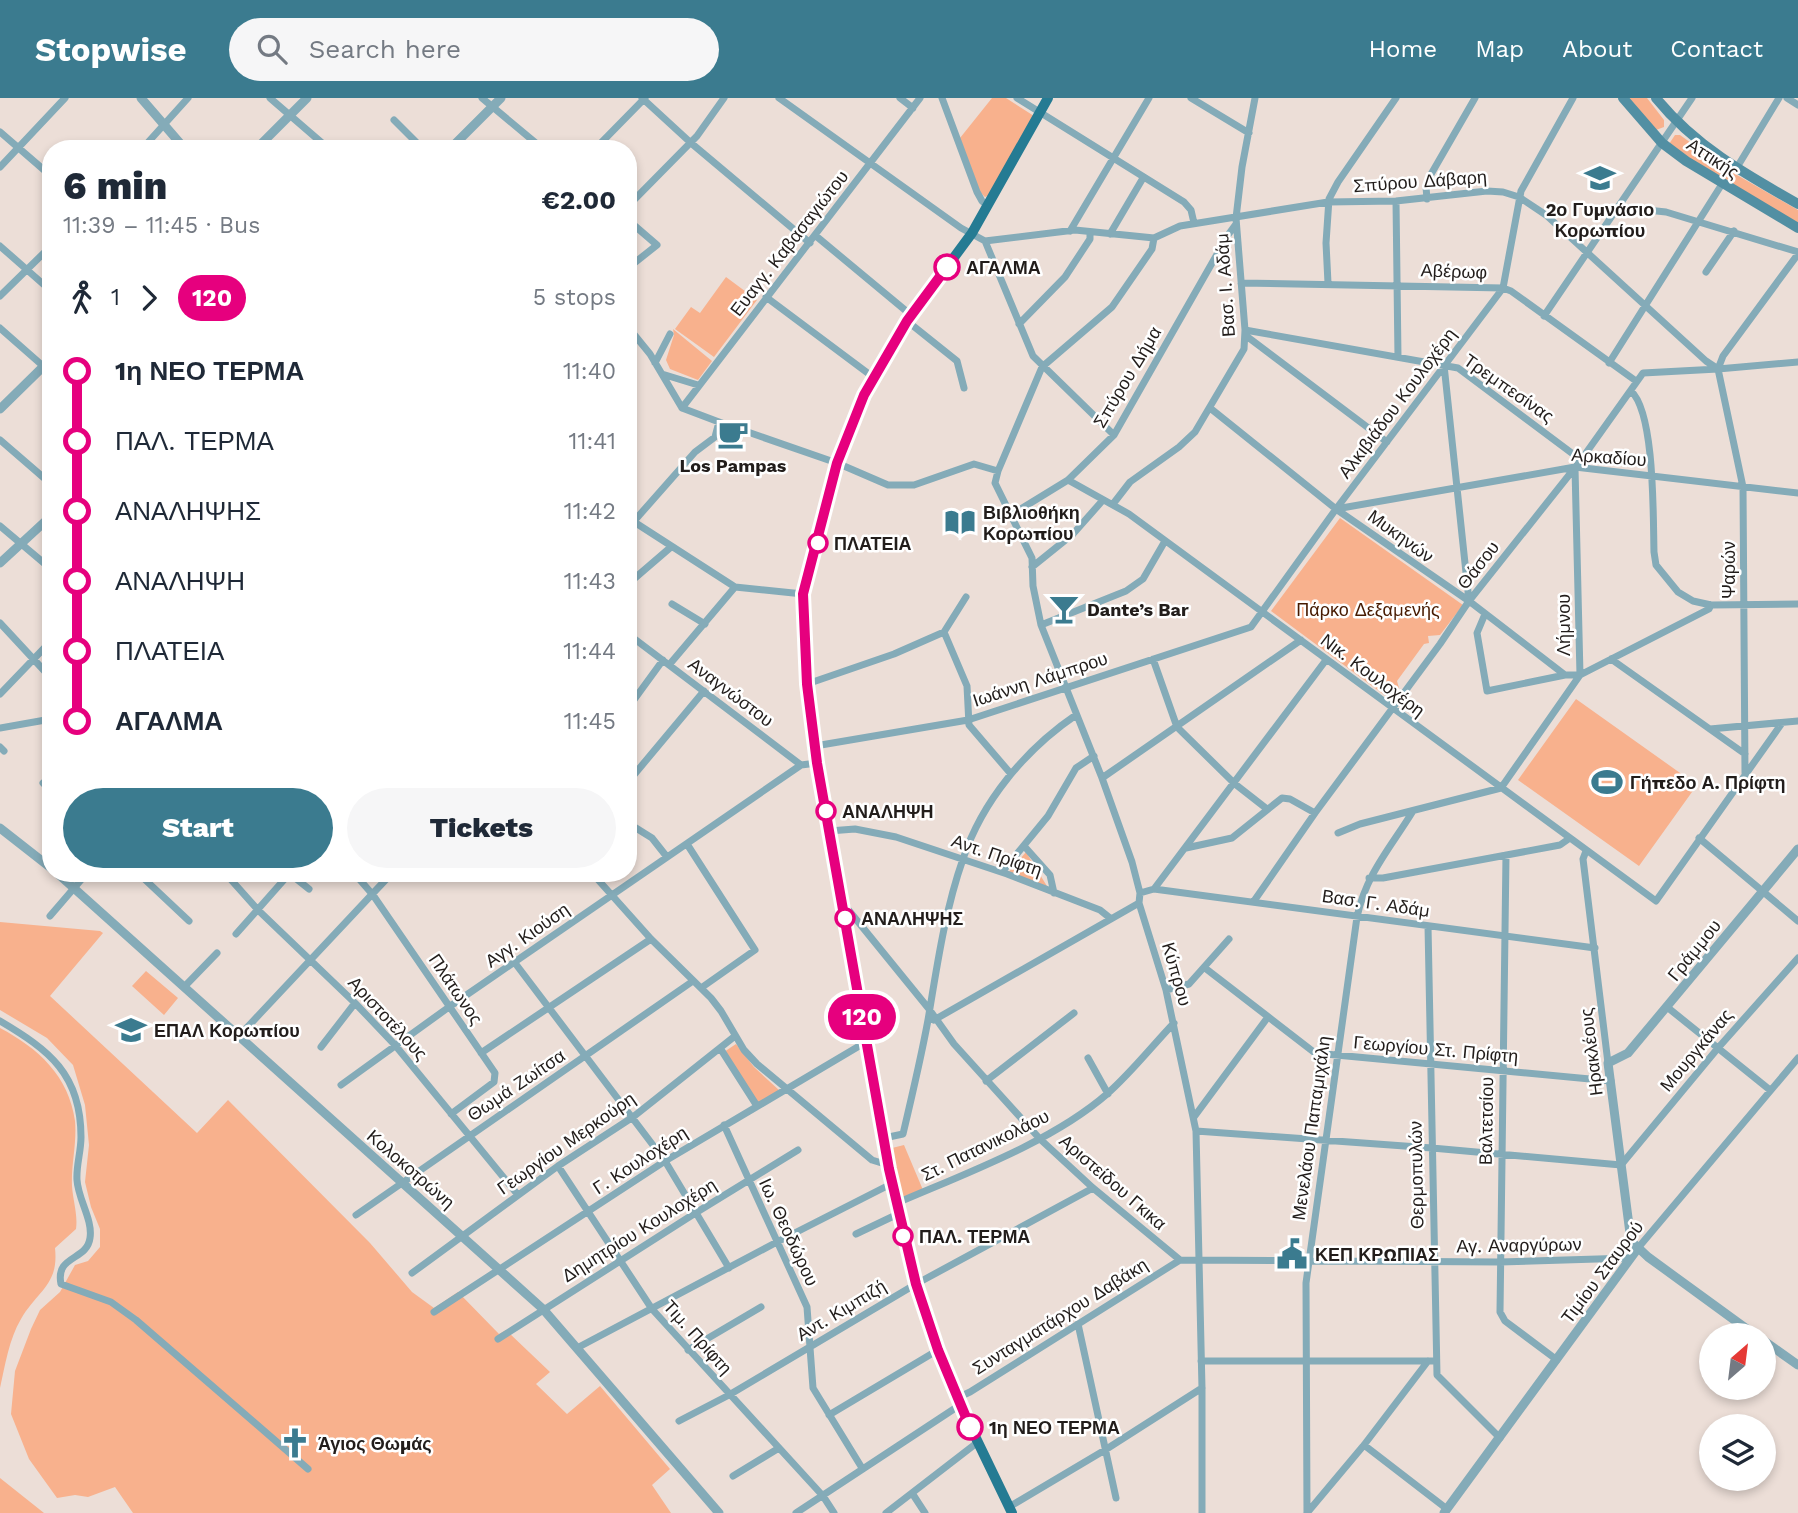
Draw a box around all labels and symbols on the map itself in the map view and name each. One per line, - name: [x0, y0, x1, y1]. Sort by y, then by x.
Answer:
- street label: Αττικής: [1683, 133, 1743, 183]
- school or university icon: 2ο Γυμνάσιο Κορωπίου: [1583, 161, 1617, 195]
- street label: Ευαγγ. Καβασαγιώτου: [726, 166, 852, 320]
- street label: Σπύρου Δάβαρη: [1352, 166, 1488, 196]
- place label: 2ο Γυμνάσιο Κορωπίου: [1546, 199, 1654, 241]
- street label: Βασ. Ι. Αδάμ: [1211, 232, 1239, 338]
- marker: ΑΓΑΛΜΑ: [934, 254, 960, 280]
- place label: ΑΓΑΛΜΑ: [966, 257, 1041, 278]
- street label: Αβέρωφ: [1420, 259, 1488, 283]
- street label: Σπύρου Δήμα: [1089, 323, 1165, 431]
- street label: Αλκιβιάδου Κουλοχέρη: [1334, 324, 1460, 482]
- street label: Τρεμπεσίνας: [1460, 349, 1558, 427]
- cafe icon: Los Pampas: [716, 417, 750, 451]
- street label: Αρκαδίου: [1571, 444, 1647, 470]
- place label: Los Pampas: [680, 455, 787, 476]
- place label: Βιβλιοθήκη Κορωπίου: [983, 502, 1080, 544]
- library icon: Βιβλιοθήκη Κορωπίου: [943, 505, 977, 539]
- street label: Μυκηνών: [1364, 505, 1438, 567]
- marker: ΠΛΑΤΕΙΑ: [808, 533, 828, 553]
- place label: ΠΛΑΤΕΙΑ: [834, 533, 912, 554]
- street label: Θάσου: [1453, 537, 1503, 593]
- street label: Ψαρών: [1718, 541, 1739, 599]
- bar icon: Dante’s Bar: [1047, 592, 1081, 626]
- street label: Λήμνου: [1553, 594, 1574, 656]
- place label: Dante’s Bar: [1087, 599, 1189, 620]
- park label: Πάρκο Δεξαμενής: [1296, 599, 1440, 620]
- street label: Νικ. Κουλοχέρη: [1317, 629, 1429, 721]
- street label: Ιωάννη Λάμπρου: [970, 647, 1110, 711]
- street label: Αναγνώστου: [684, 653, 778, 731]
- sports icon: Γήπεδο Α. Πρίφτη: [1590, 765, 1624, 799]
- place label: Γήπεδο Α. Πρίφτη: [1630, 772, 1786, 793]
- marker: ΑΝΑΛΗΨΗ: [816, 801, 836, 821]
- place label: ΑΝΑΛΗΨΗ: [842, 801, 934, 822]
- street label: Αντ. Πρίφτη: [949, 830, 1045, 880]
- street label: Βασ. Γ. Αδάμ: [1321, 885, 1431, 921]
- street label: Αγγ. Κιούση: [481, 898, 573, 972]
- marker: ΑΝΑΛΗΨΗΣ: [835, 908, 855, 928]
- place label: ΑΝΑΛΗΨΗΣ: [861, 908, 964, 929]
- street label: Γράμμου: [1663, 915, 1725, 985]
- street label: Κύπρου: [1158, 940, 1196, 1008]
- street label: Πλάτωνος: [425, 950, 487, 1029]
- street label: Αριστοτέλους: [344, 972, 432, 1064]
- line badge: 120: [822, 994, 902, 1040]
- street label: Μουργκάνας: [1655, 1004, 1737, 1096]
- street label: Ηρακλέους: [1575, 1007, 1607, 1097]
- school or university icon: ΕΠΑΛ Κορωπίου: [114, 1013, 148, 1047]
- place label: ΕΠΑΛ Κορωπίου: [154, 1020, 300, 1041]
- street label: Γεωργίου Στ. Πρίφτη: [1353, 1031, 1519, 1067]
- street label: Μενελάου Παπαμιχάλη: [1288, 1035, 1334, 1221]
- street label: Θωμά Ζωίτσα: [463, 1045, 569, 1125]
- street label: Βαλτετσίου: [1475, 1077, 1497, 1165]
- street label: Γεωργίου Μερκούρη: [493, 1088, 639, 1198]
- street label: Στ. Πατανικολάου: [918, 1105, 1052, 1185]
- street label: Θερμοπυλών: [1405, 1121, 1427, 1229]
- street label: Γ. Κουλοχέρη: [589, 1122, 691, 1198]
- street label: Κολοκοτρώνη: [363, 1125, 459, 1213]
- street label: Αριστείδου Γκικα: [1055, 1130, 1171, 1234]
- street label: Δημητρίου Κουλοχέρη: [558, 1174, 720, 1286]
- street label: Ιω. Θεοδώρου: [755, 1175, 823, 1289]
- street label: Τιμίου Σταυρού: [1557, 1217, 1647, 1327]
- marker: ΠΑΛ. ΤΕΡΜΑ: [893, 1226, 913, 1246]
- place label: ΠΑΛ. ΤΕΡΜΑ: [919, 1226, 1030, 1247]
- street label: Αγ. Αναργύρων: [1456, 1233, 1582, 1257]
- public building icon: ΚΕΠ ΚΡΩΠΙΑΣ: [1275, 1237, 1309, 1271]
- place label: ΚΕΠ ΚΡΩΠΙΑΣ: [1315, 1244, 1439, 1265]
- street label: Συνταγματάρχου Δαβάκη: [969, 1253, 1151, 1379]
- street label: Αντ. Κιμπιζή: [792, 1275, 890, 1345]
- street label: Τιμ. Πρίφτη: [659, 1296, 737, 1378]
- north arrow: [1699, 1323, 1776, 1400]
- marker: 1η ΝΕΟ ΤΕΡΜΑ: [957, 1414, 983, 1440]
- place label: 1η ΝΕΟ ΤΕΡΜΑ: [989, 1417, 1120, 1438]
- church icon: Άγιος Θωμάς: [278, 1426, 312, 1460]
- place label: Άγιος Θωμάς: [318, 1433, 432, 1454]

